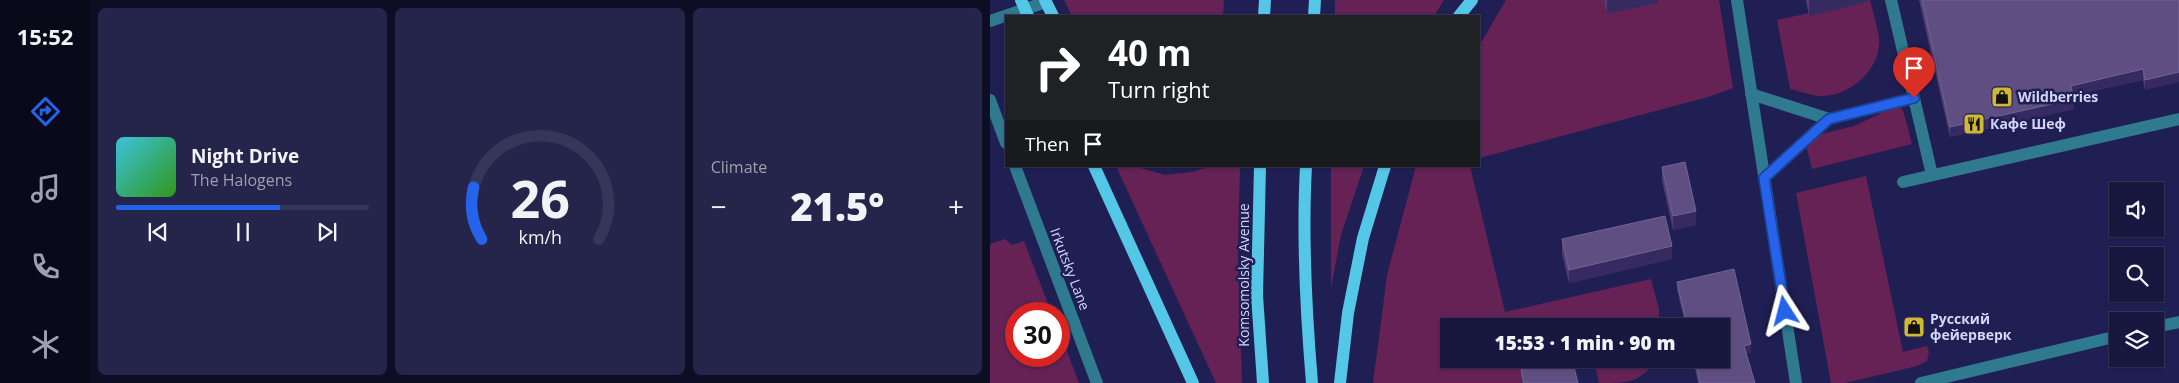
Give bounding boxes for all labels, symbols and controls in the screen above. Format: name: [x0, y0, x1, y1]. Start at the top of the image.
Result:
text: 15:52: [17, 21, 73, 51]
text: 40 m: [1108, 29, 1191, 76]
icon: right: [1025, 35, 1090, 100]
pin: [1893, 47, 1935, 98]
icon: arrive: [1900, 54, 1928, 82]
text: Turn right: [1108, 74, 1210, 104]
shop icon: Wildberries: [1990, 85, 2014, 109]
place label: Wildberries: [2018, 87, 2098, 106]
icon: directions: [28, 94, 63, 129]
restaurant icon: Кафе Шеф: [1962, 112, 1986, 136]
place label: Кафе Шеф: [1990, 114, 2066, 133]
icon: arrive: [1079, 130, 1107, 158]
text: Then: [1025, 131, 1069, 157]
text: Night Drive: [191, 143, 299, 169]
text: Climate: [711, 156, 767, 178]
text: 26: [510, 162, 570, 233]
text: The Halogens: [191, 169, 292, 191]
icon: music: [28, 171, 63, 206]
text: 21.5°: [790, 180, 884, 232]
map controls: [2109, 182, 2164, 367]
button: sound: [2109, 182, 2164, 237]
text: −: [711, 187, 727, 225]
text: +: [948, 187, 964, 225]
street label: Komsomolsky Avenue: [1234, 203, 1253, 347]
icon: previous: [144, 218, 172, 246]
icon: pause: [229, 218, 257, 246]
icon: next: [313, 218, 341, 246]
text: km/h: [518, 225, 562, 249]
street label: Irkutsky Lane: [1046, 225, 1095, 313]
button: search: [2109, 247, 2164, 302]
icon: phone: [28, 249, 63, 284]
position arrow: [1758, 284, 1810, 336]
speed limit sign: 30: [1005, 302, 1070, 367]
place label: Русский фейерверк: [1930, 309, 2012, 344]
button: layers: [2109, 312, 2164, 367]
shop icon: Русский фейерверк: [1902, 315, 1926, 339]
icon: climate: [28, 327, 63, 362]
text: 15:53 · 1 min · 90 m: [1495, 330, 1675, 356]

